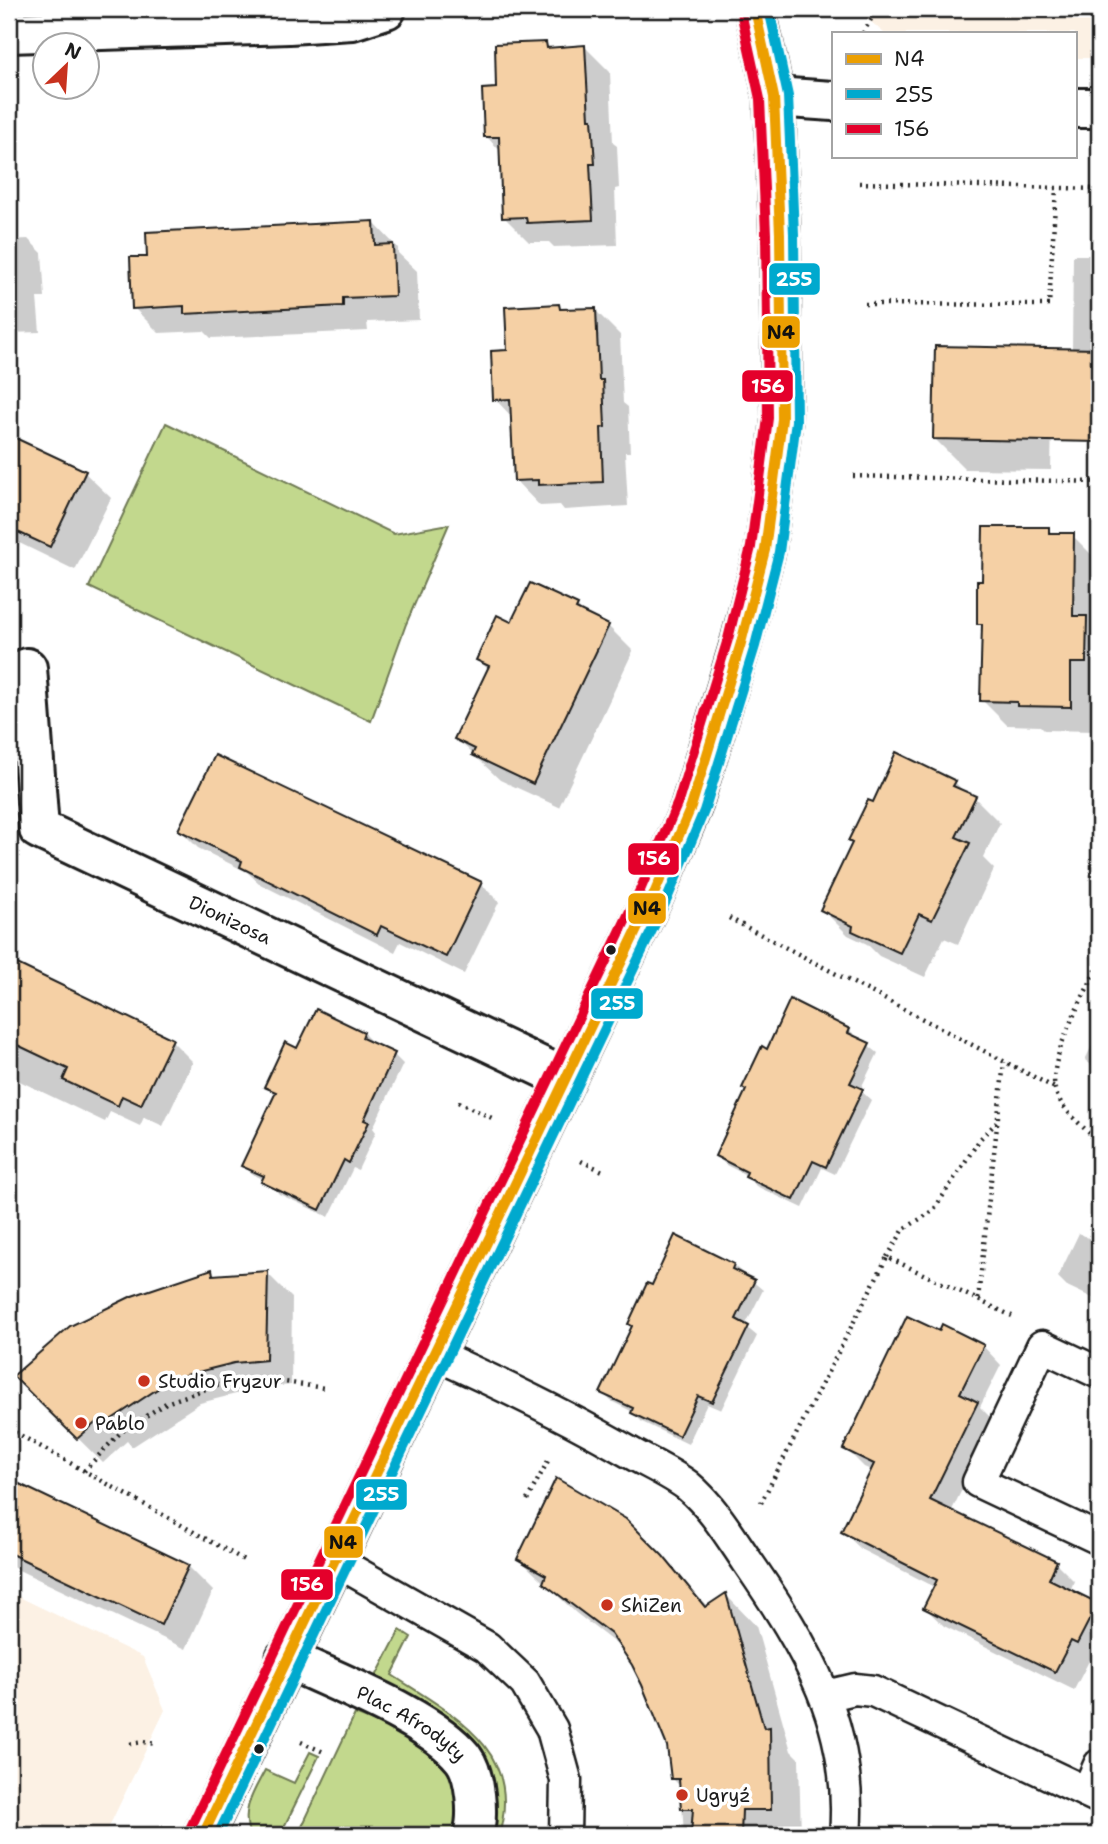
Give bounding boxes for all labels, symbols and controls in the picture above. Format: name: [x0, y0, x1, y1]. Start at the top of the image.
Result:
north arrow: [32, 32, 102, 102]
legend: [832, 32, 1076, 158]
text: N: [61, 37, 85, 66]
text: N4: [894, 45, 925, 73]
text: 255: [894, 81, 933, 109]
text: 156: [894, 115, 930, 143]
line badge: 255: [768, 262, 821, 296]
text: 255: [776, 267, 813, 292]
line badge: N4: [761, 315, 801, 349]
text: N4: [767, 320, 796, 345]
line badge: 156: [741, 369, 794, 403]
text: 156: [751, 374, 785, 399]
line badge: 156: [627, 842, 680, 876]
text: 156: [637, 846, 671, 871]
street label: Dionizosa: [185, 890, 276, 950]
line badge: N4: [627, 892, 667, 925]
text: N4: [633, 896, 662, 921]
unlabelled marker: [604, 943, 618, 957]
line badge: 255: [590, 987, 644, 1020]
text: 255: [599, 991, 636, 1016]
place label: Studio Fryzur: [158, 1369, 282, 1394]
marker: Studio Fryzur: [136, 1373, 152, 1389]
place label: Pablo: [95, 1411, 145, 1436]
marker: Pablo: [73, 1415, 89, 1431]
line badge: 255: [355, 1478, 408, 1511]
text: 255: [363, 1482, 400, 1507]
line badge: N4: [323, 1525, 364, 1559]
text: N4: [329, 1530, 358, 1555]
line badge: 156: [280, 1568, 334, 1601]
text: 156: [290, 1572, 324, 1597]
place label: ShiZen: [621, 1593, 682, 1618]
marker: ShiZen: [599, 1597, 615, 1613]
street label: Plac Afrodyty: [352, 1680, 472, 1767]
unlabelled marker: [252, 1742, 266, 1756]
place label: Ugryź: [696, 1783, 751, 1808]
marker: Ugryź: [674, 1787, 690, 1803]

